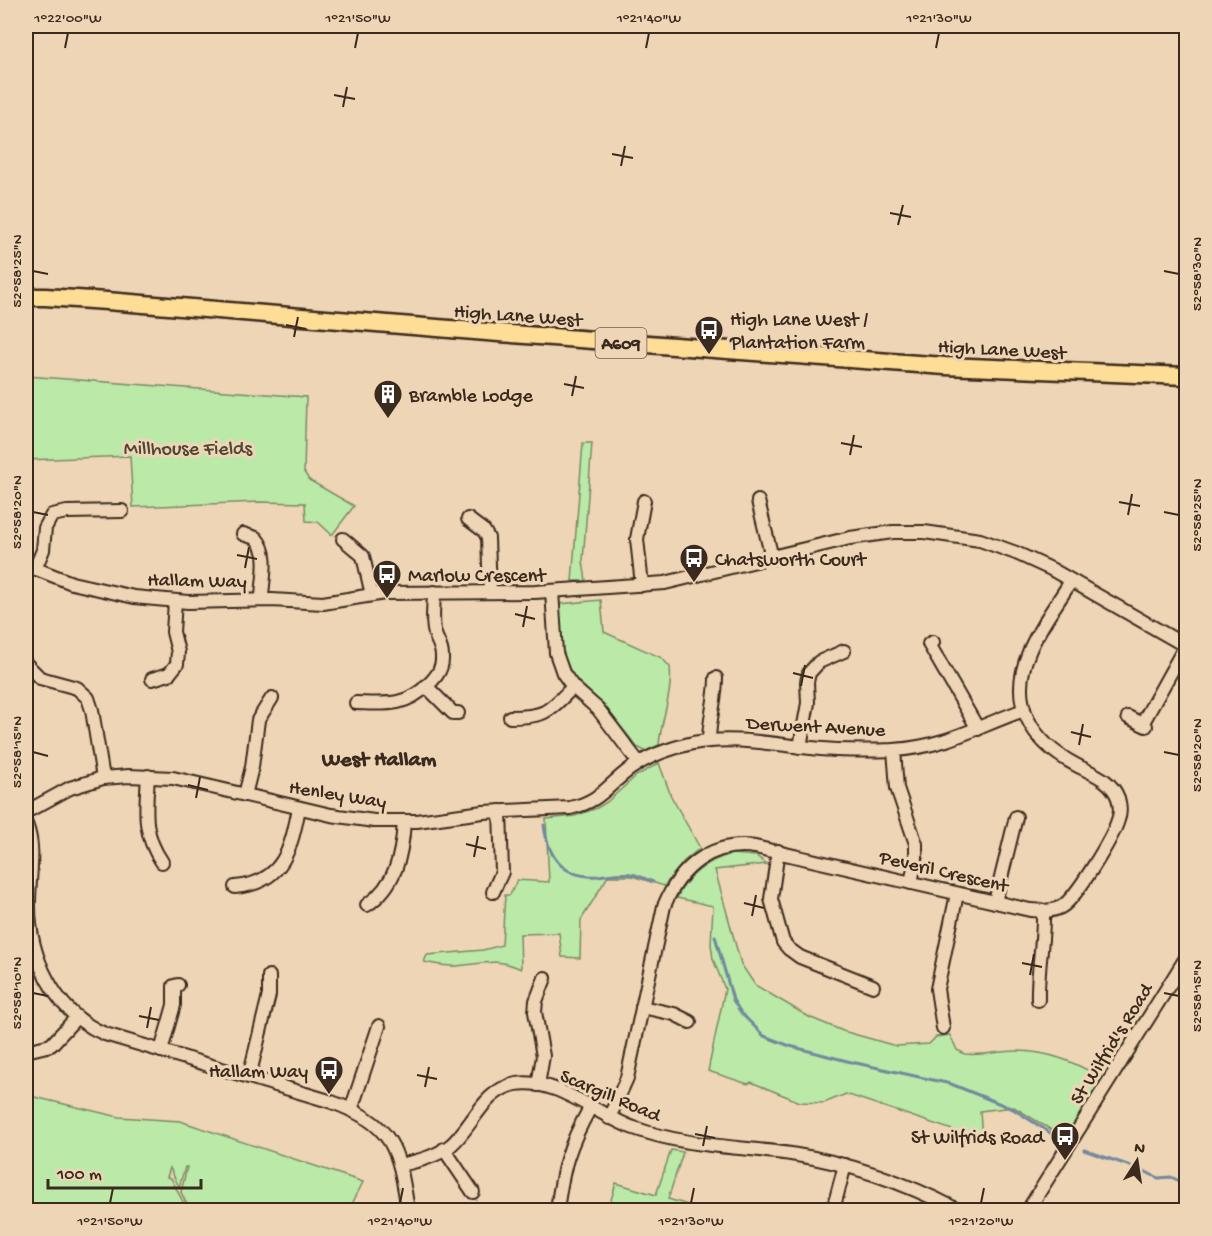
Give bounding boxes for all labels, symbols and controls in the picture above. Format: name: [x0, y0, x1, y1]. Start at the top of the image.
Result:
text: 1°22'00"W: [33, 10, 102, 28]
text: 1°21'50"W: [324, 10, 391, 28]
text: 1°21'40"W: [616, 10, 682, 28]
text: 1°21'30"W: [905, 10, 972, 28]
text: 52°58'25"N: [9, 234, 27, 308]
text: 52°58'30"N: [1189, 237, 1207, 311]
street label: High Lane West: [453, 302, 584, 334]
place label: High Lane West / Plantation Farm: [729, 310, 868, 356]
bus stop icon: High Lane West / Plantation Farm: [693, 314, 725, 356]
road number: A609: [596, 328, 646, 358]
street label: High Lane West: [937, 337, 1068, 366]
building icon: Bramble Lodge: [372, 378, 404, 420]
place label: Bramble Lodge: [408, 386, 533, 409]
park label: Millhouse Fields: [124, 439, 253, 462]
text: 52°58'20"N: [9, 475, 27, 549]
text: 52°58'25"N: [1189, 478, 1207, 552]
bus stop icon: Chatsworth Court: [678, 542, 710, 584]
place label: Chatsworth Court: [715, 550, 868, 573]
bus stop icon: Marlow Crescent: [371, 558, 403, 600]
place label: Marlow Crescent: [408, 566, 547, 589]
street label: Hallam Way: [147, 570, 247, 595]
street label: Derwent Avenue: [744, 713, 886, 744]
text: 52°58'15"N: [9, 716, 27, 788]
text: 52°58'20"N: [1189, 718, 1207, 792]
district label: West Hallam: [321, 748, 437, 774]
street label: Henley Way: [287, 777, 388, 816]
street label: Peveril Crescent: [876, 847, 1012, 900]
text: 52°58'10"N: [9, 957, 27, 1029]
text: 52°58'15"N: [1189, 960, 1207, 1032]
street label: St Wilfrid's Road: [1067, 978, 1161, 1109]
bus stop icon: Hallam Way: [313, 1054, 345, 1096]
place label: Hallam Way: [209, 1062, 308, 1085]
street label: Scargill Road: [556, 1066, 666, 1130]
bus stop icon: St Wilfrids Road: [1049, 1120, 1081, 1162]
place label: St Wilfrids Road: [911, 1128, 1046, 1151]
north arrow: [1107, 1131, 1167, 1191]
text: N: [1132, 1139, 1147, 1160]
scale bar: [48, 1152, 201, 1190]
text: 100 m: [56, 1165, 102, 1186]
text: 1°21'50"W: [76, 1213, 143, 1231]
text: 1°21'40"W: [367, 1213, 433, 1231]
text: 1°21'30"W: [657, 1213, 724, 1231]
text: 1°21'20"W: [948, 1213, 1014, 1231]

